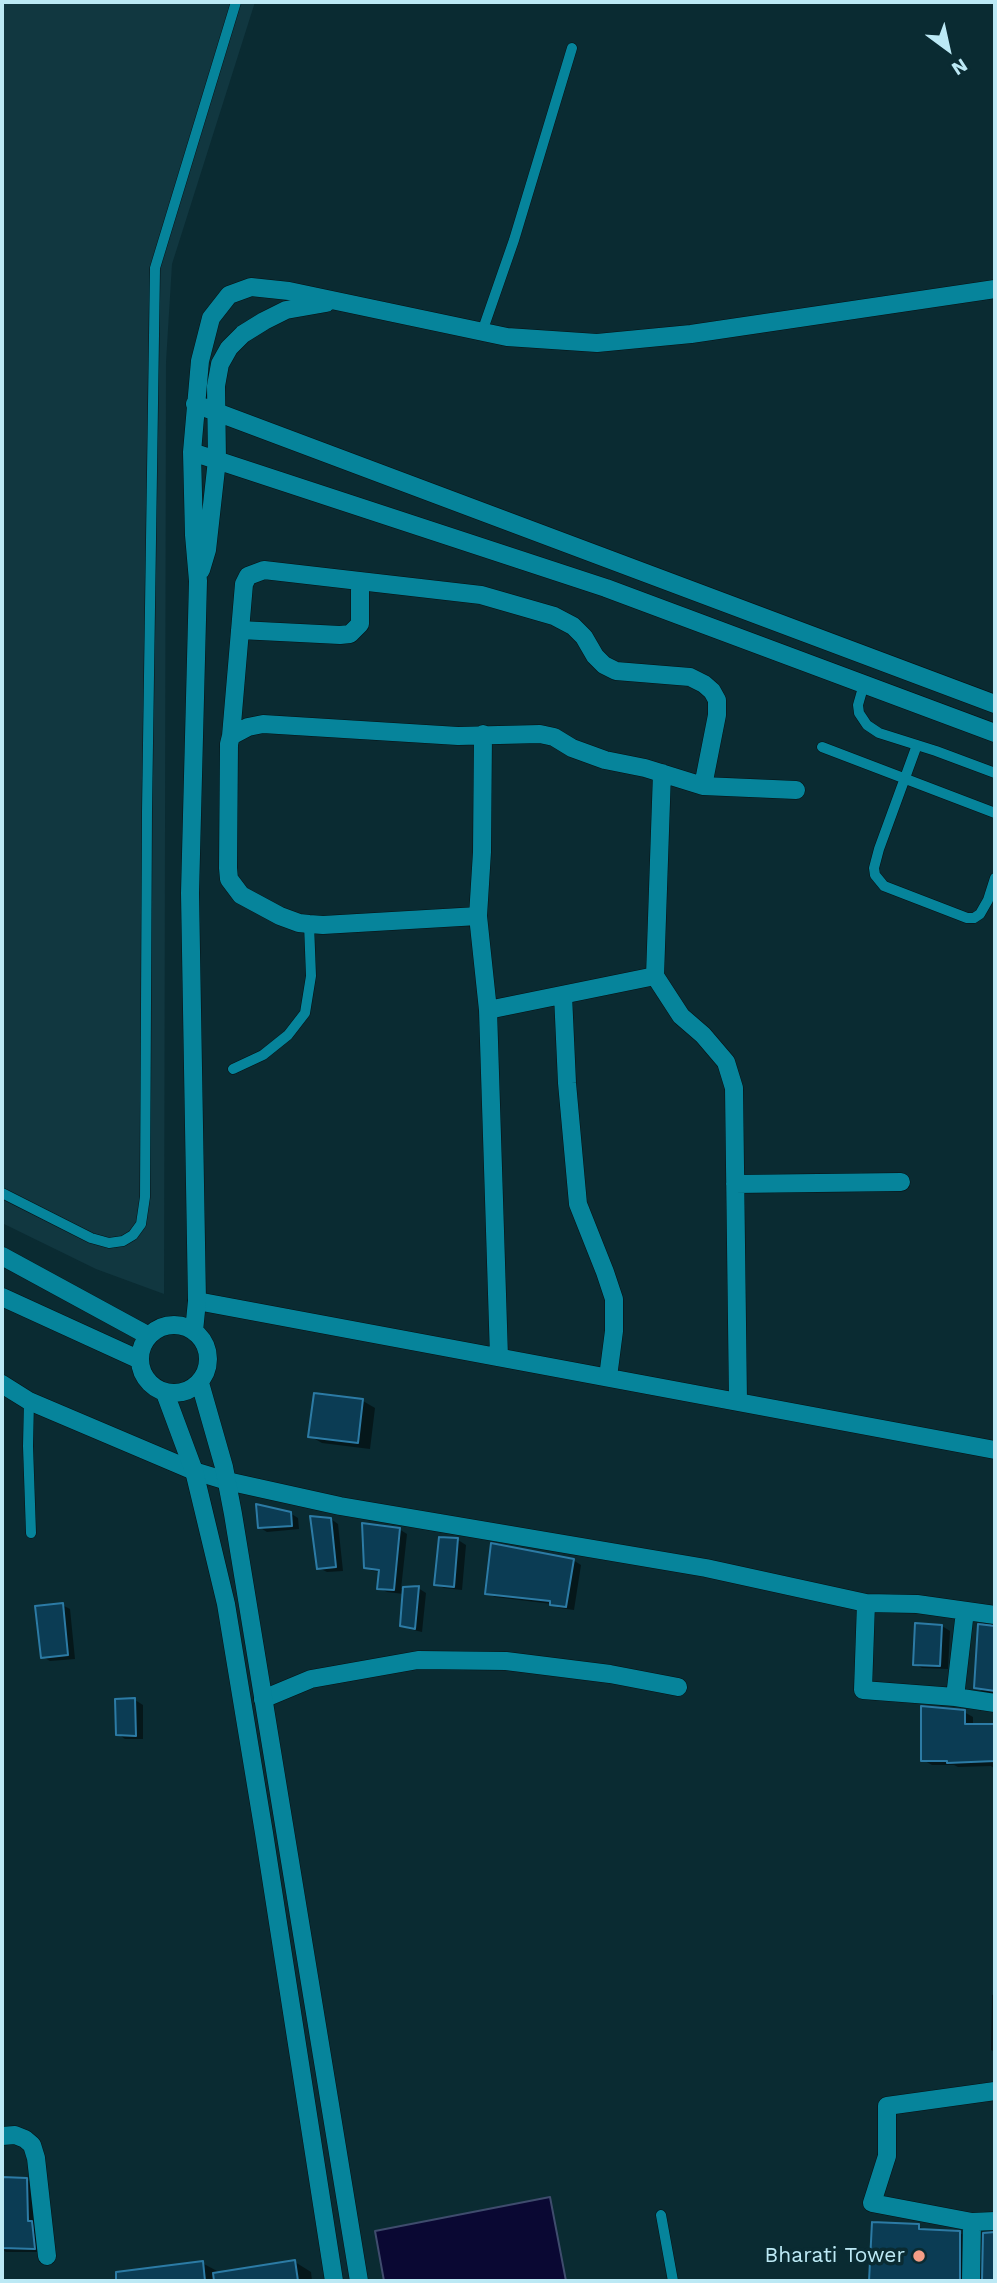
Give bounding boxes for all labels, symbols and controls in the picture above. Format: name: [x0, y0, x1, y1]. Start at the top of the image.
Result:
north arrow: [913, 14, 983, 84]
text: N: [948, 54, 972, 81]
place label: Bharati Tower: [765, 2243, 905, 2269]
marker: Bharati Tower: [911, 2248, 927, 2264]

